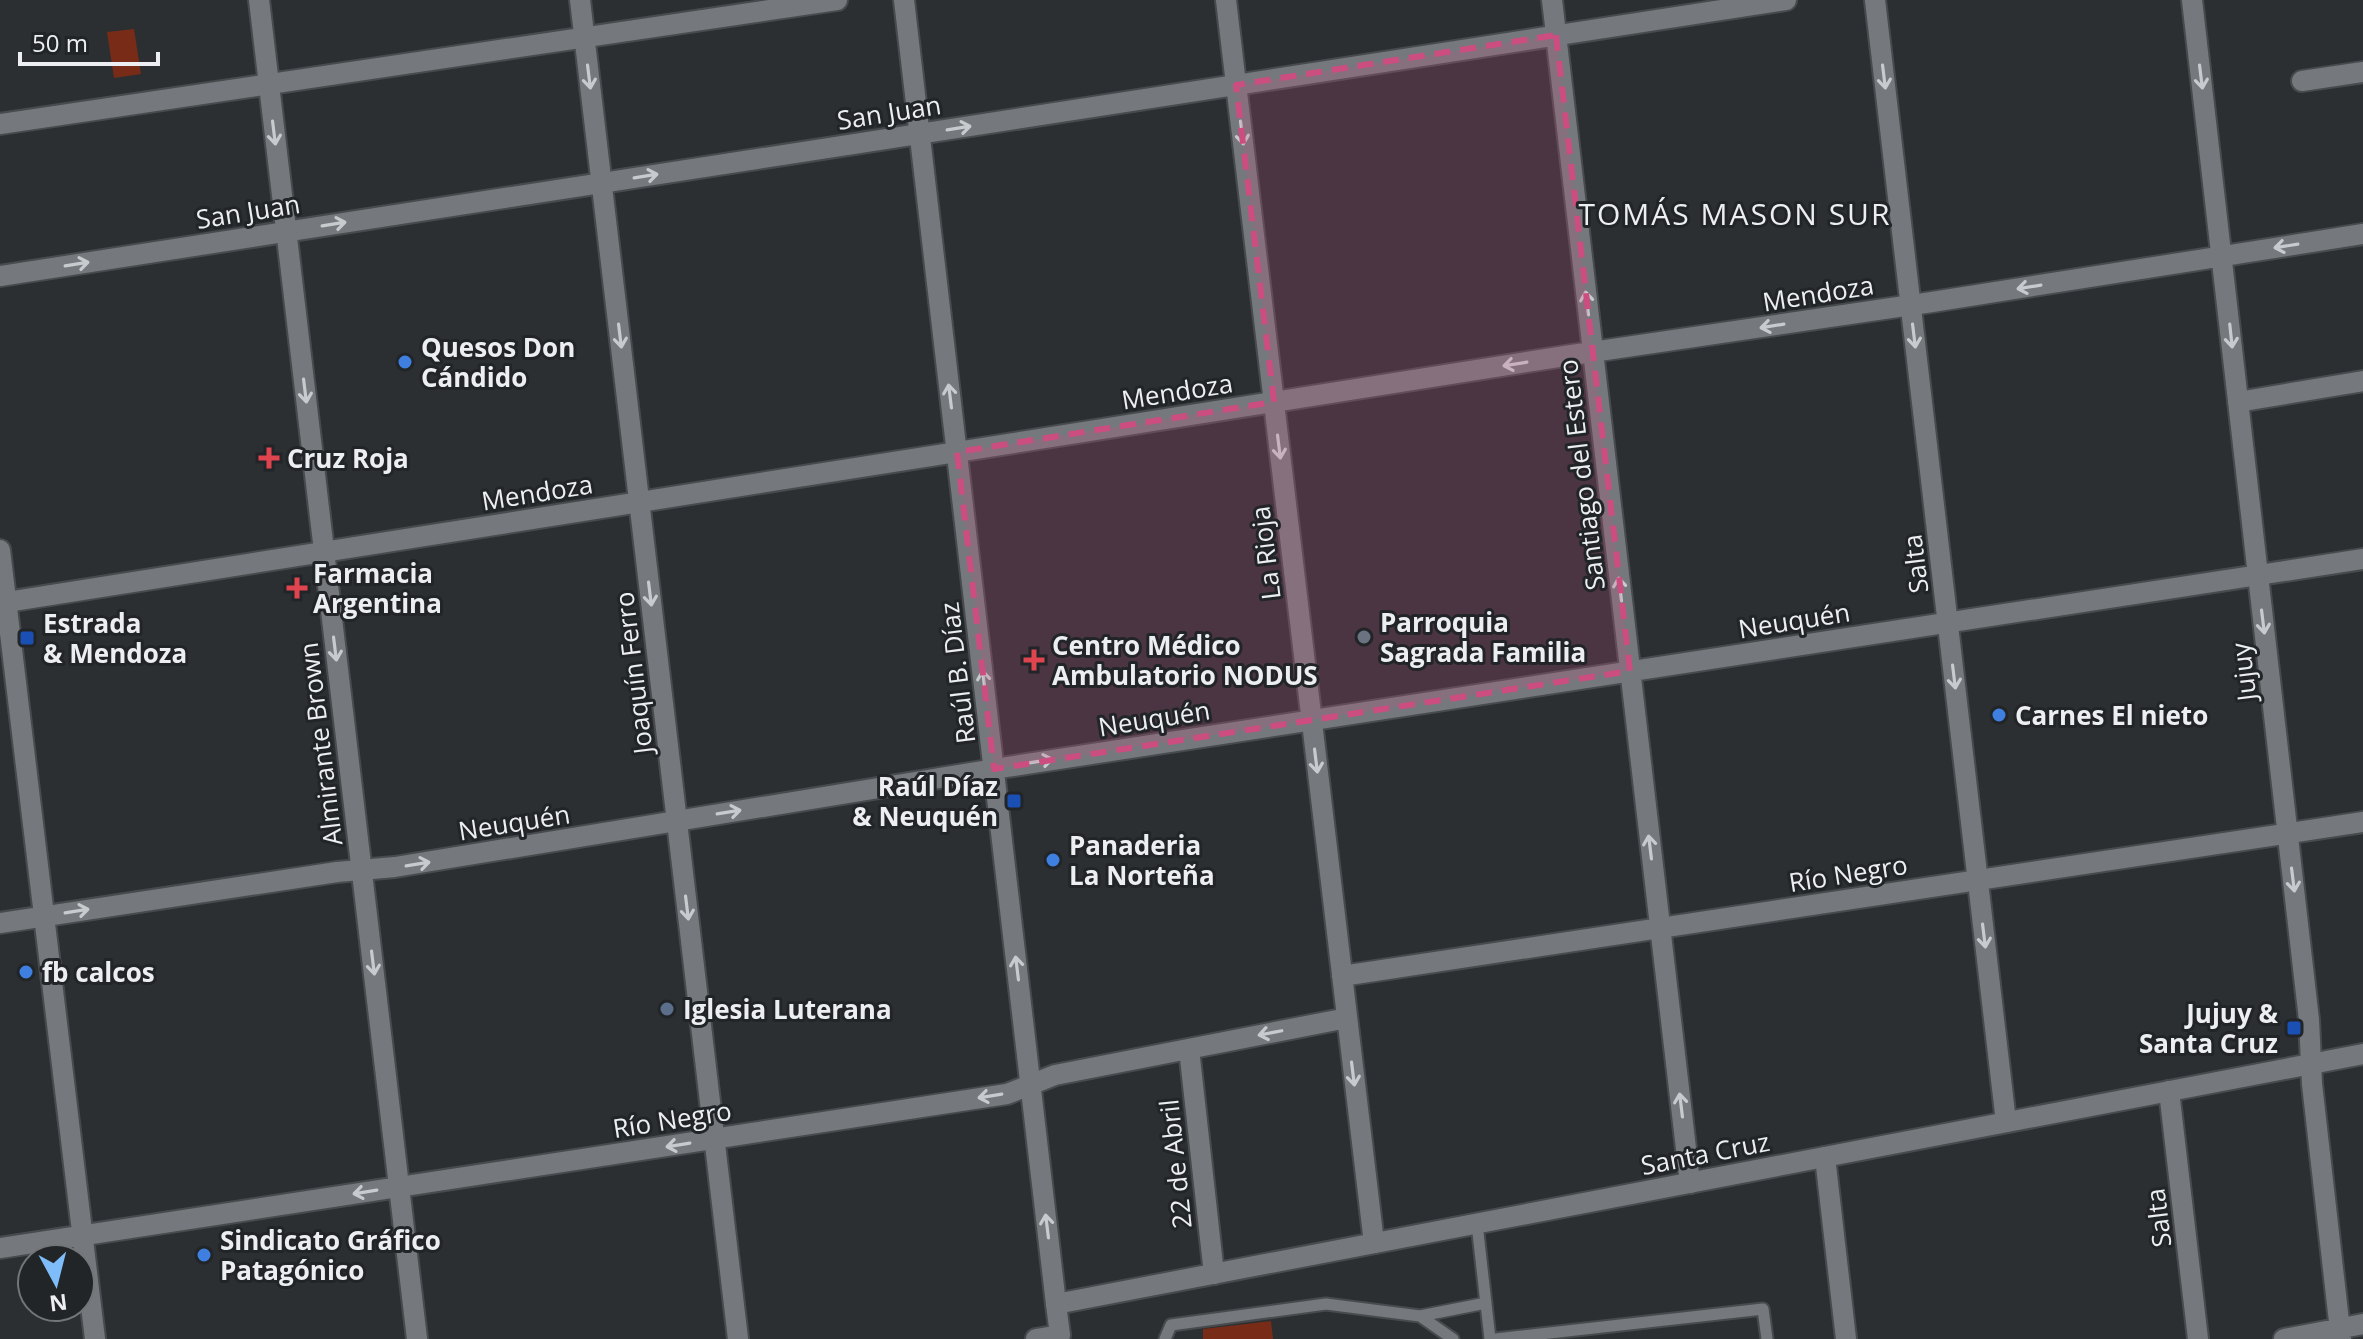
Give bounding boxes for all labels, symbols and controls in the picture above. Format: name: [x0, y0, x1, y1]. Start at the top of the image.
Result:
scale bar: [20, 16, 158, 66]
text: 50 m: [32, 26, 88, 59]
one-way arrow: [582, 64, 597, 90]
one-way arrow: [1876, 64, 1891, 90]
one-way arrow: [2194, 64, 2209, 90]
street label: San Juan: [834, 86, 944, 138]
one-way arrow: [267, 119, 282, 146]
one-way arrow: [1234, 119, 1249, 146]
one-way arrow: [945, 120, 971, 135]
one-way arrow: [633, 168, 659, 183]
street label: San Juan: [193, 185, 303, 237]
district label: TOMÁS MASON SUR: [1578, 193, 1892, 234]
one-way arrow: [321, 216, 346, 231]
one-way arrow: [2274, 239, 2299, 254]
one-way arrow: [64, 256, 89, 271]
street label: Mendoza: [1760, 266, 1876, 320]
one-way arrow: [2017, 280, 2042, 295]
one-way arrow: [1579, 290, 1594, 317]
one-way arrow: [1760, 319, 1785, 334]
one-way arrow: [612, 322, 627, 349]
one-way arrow: [2223, 322, 2238, 349]
one-way arrow: [1907, 323, 1922, 348]
place label: Quesos Don Cándido: [421, 329, 575, 395]
marker: Quesos Don Cándido: [396, 353, 414, 371]
one-way arrow: [1503, 357, 1528, 372]
street label: Santiago del Estero: [1549, 358, 1613, 592]
street label: Mendoza: [1119, 364, 1235, 418]
one-way arrow: [298, 378, 313, 403]
one-way arrow: [943, 383, 958, 410]
one-way arrow: [1271, 433, 1286, 460]
place label: Cruz Roja: [287, 440, 409, 476]
marker: Cruz Roja: [258, 447, 280, 469]
street label: Mendoza: [479, 465, 595, 519]
street label: La Rioja: [1241, 504, 1289, 602]
street label: Salta: [1894, 533, 1936, 595]
place label: Farmacia Argentina: [313, 555, 442, 621]
one-way arrow: [1613, 576, 1628, 603]
marker: Farmacia Argentina: [288, 579, 306, 597]
one-way arrow: [643, 581, 658, 606]
street label: Joaquín Ferro: [605, 590, 661, 759]
street label: Neuquén: [1736, 593, 1852, 647]
street label: Raúl B. Díaz: [930, 600, 984, 746]
place label: Parroquia Sagrada Familia: [1380, 604, 1586, 670]
place label: Estrada & Mendoza: [43, 605, 187, 671]
one-way arrow: [2256, 608, 2271, 635]
place label: Centro Médico Ambulatorio NODUS: [1052, 627, 1318, 693]
marker: Parroquia Sagrada Familia: [1355, 628, 1373, 646]
marker: Estrada & Mendoza: [18, 629, 36, 647]
one-way arrow: [328, 636, 343, 662]
street label: Almirante Brown: [290, 640, 350, 848]
street label: Jujuy: [2221, 640, 2265, 706]
marker: Centro Médico Ambulatorio NODUS: [1023, 649, 1045, 671]
one-way arrow: [1947, 664, 1962, 689]
one-way arrow: [976, 670, 991, 695]
street label: Neuquén: [1096, 691, 1212, 745]
place label: Carnes El nieto: [2015, 697, 2208, 733]
marker: Carnes El nieto: [1990, 706, 2008, 724]
one-way arrow: [1309, 748, 1324, 773]
one-way arrow: [1028, 753, 1053, 768]
place label: Raúl Díaz & Neuquén: [852, 768, 998, 834]
marker: Raúl Díaz & Neuquén: [1005, 792, 1023, 810]
street label: Neuquén: [456, 795, 572, 849]
one-way arrow: [716, 804, 742, 819]
place label: Panaderia La Norteña: [1069, 827, 1215, 893]
one-way arrow: [1643, 834, 1658, 861]
street label: Río Negro: [1786, 846, 1910, 900]
marker: Panaderia La Norteña: [1044, 851, 1062, 869]
one-way arrow: [404, 855, 430, 870]
one-way arrow: [2285, 866, 2300, 893]
one-way arrow: [680, 895, 695, 920]
one-way arrow: [64, 903, 89, 918]
one-way arrow: [1977, 922, 1992, 948]
one-way arrow: [365, 949, 380, 976]
place label: fb calcos: [42, 954, 155, 990]
one-way arrow: [1010, 955, 1025, 982]
marker: fb calcos: [17, 963, 35, 981]
place label: Iglesia Luterana: [683, 991, 892, 1027]
place label: Jujuy & Santa Cruz: [2139, 995, 2278, 1061]
marker: Iglesia Luterana: [658, 1000, 676, 1018]
marker: Jujuy & Santa Cruz: [2285, 1019, 2303, 1037]
one-way arrow: [1258, 1026, 1283, 1041]
one-way arrow: [1346, 1061, 1361, 1087]
one-way arrow: [978, 1089, 1003, 1104]
street label: Río Negro: [610, 1092, 734, 1146]
one-way arrow: [1673, 1092, 1688, 1119]
street label: 22 de Abril: [1150, 1098, 1200, 1230]
street label: Santa Cruz: [1638, 1123, 1772, 1183]
one-way arrow: [666, 1138, 691, 1153]
one-way arrow: [353, 1186, 379, 1201]
street label: Salta: [2137, 1187, 2179, 1249]
one-way arrow: [1040, 1214, 1055, 1240]
place label: Sindicato Gráfico Patagónico: [220, 1222, 441, 1288]
north arrow: [16, 1243, 96, 1323]
marker: Sindicato Gráfico Patagónico: [195, 1246, 213, 1264]
text: N: [48, 1288, 69, 1320]

